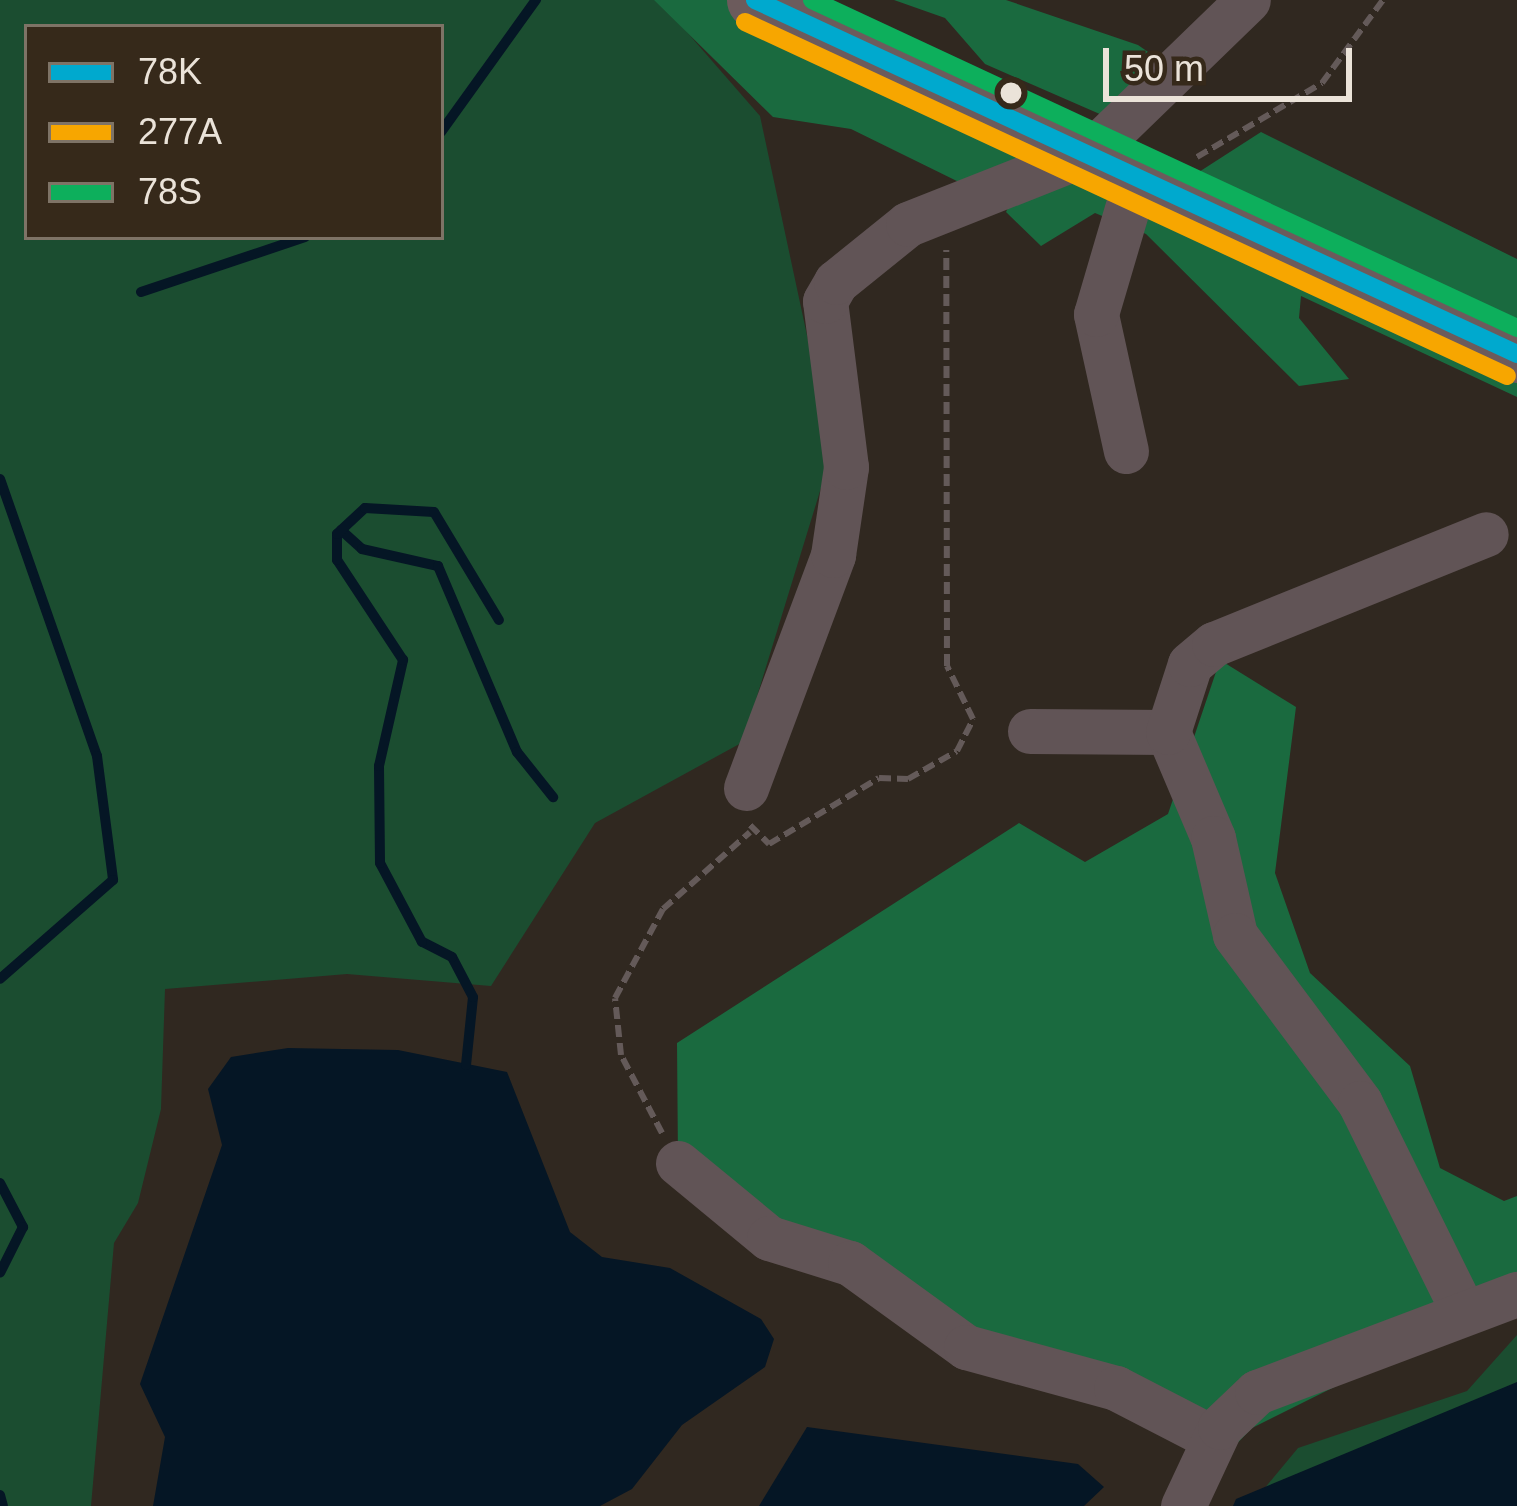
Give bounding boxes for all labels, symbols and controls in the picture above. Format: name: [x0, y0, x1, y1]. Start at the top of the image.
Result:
legend: [24, 24, 444, 240]
scale bar: [1109, 24, 1358, 98]
text: 50 m: [1124, 48, 1204, 89]
text: 78K: [138, 51, 202, 92]
unlabelled marker: [1000, 82, 1022, 104]
text: 277A: [138, 111, 222, 152]
text: 78S: [138, 171, 202, 212]

